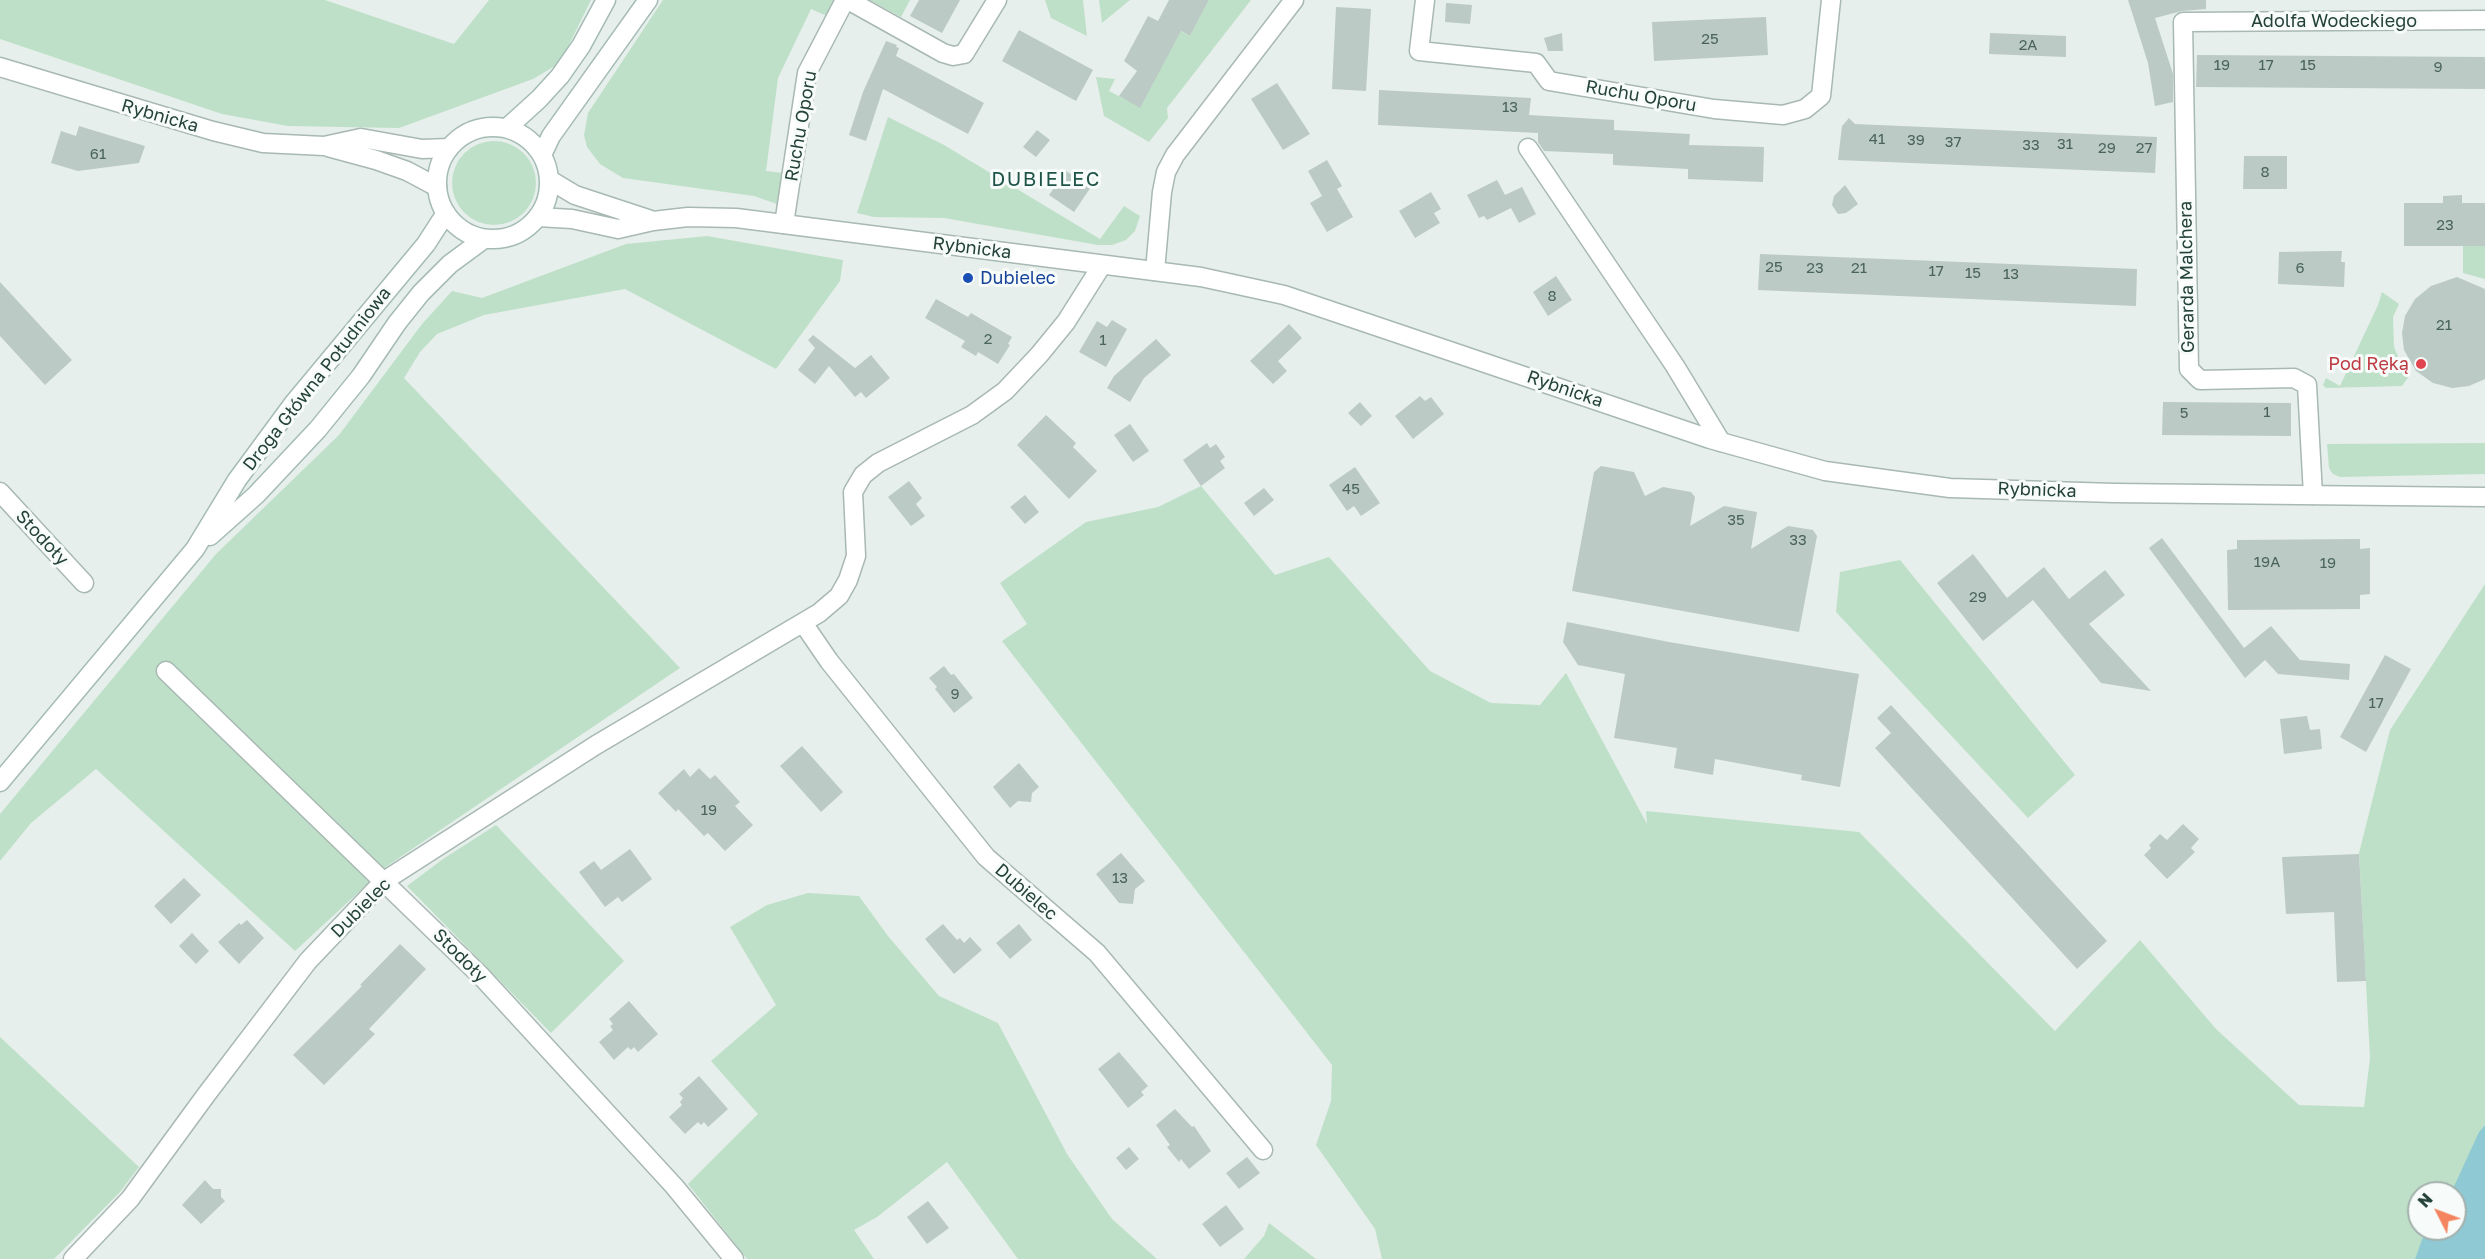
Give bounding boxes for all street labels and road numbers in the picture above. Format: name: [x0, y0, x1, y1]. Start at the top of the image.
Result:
street label: Adolfa Wodeckiego: [2251, 10, 2417, 32]
street label: Ruchu Oporu: [781, 69, 821, 183]
street label: Ruchu Oporu: [1584, 76, 1698, 116]
street label: Rybnicka: [119, 95, 201, 137]
street label: Gerarda Malchera: [2175, 201, 2199, 353]
street label: Rybnicka: [931, 232, 1013, 264]
street label: Droga Główna Południowa: [239, 283, 395, 475]
street label: Rybnicka: [1524, 366, 1606, 412]
street label: Rybnicka: [1997, 478, 2077, 502]
street label: Stodoły: [11, 506, 73, 570]
street label: Dubielec: [990, 859, 1062, 925]
street label: Dubielec: [327, 874, 395, 942]
street label: Stodoły: [428, 924, 492, 988]

